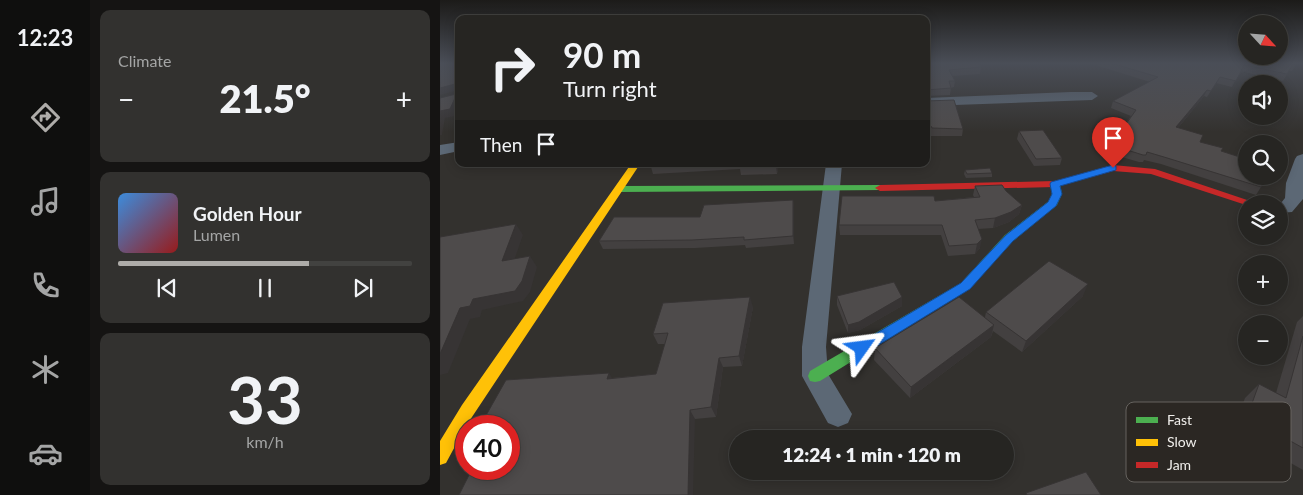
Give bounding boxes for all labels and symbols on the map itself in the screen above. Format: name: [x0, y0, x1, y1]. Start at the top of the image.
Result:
north arrow: [1238, 15, 1288, 65]
pin: [1092, 117, 1134, 168]
position arrow: [835, 321, 887, 373]
legend: [1126, 402, 1291, 482]
text: Fast: [1167, 411, 1192, 428]
speed limit sign: 40: [455, 415, 520, 480]
text: Slow: [1167, 433, 1197, 450]
text: Jam: [1167, 456, 1191, 473]

